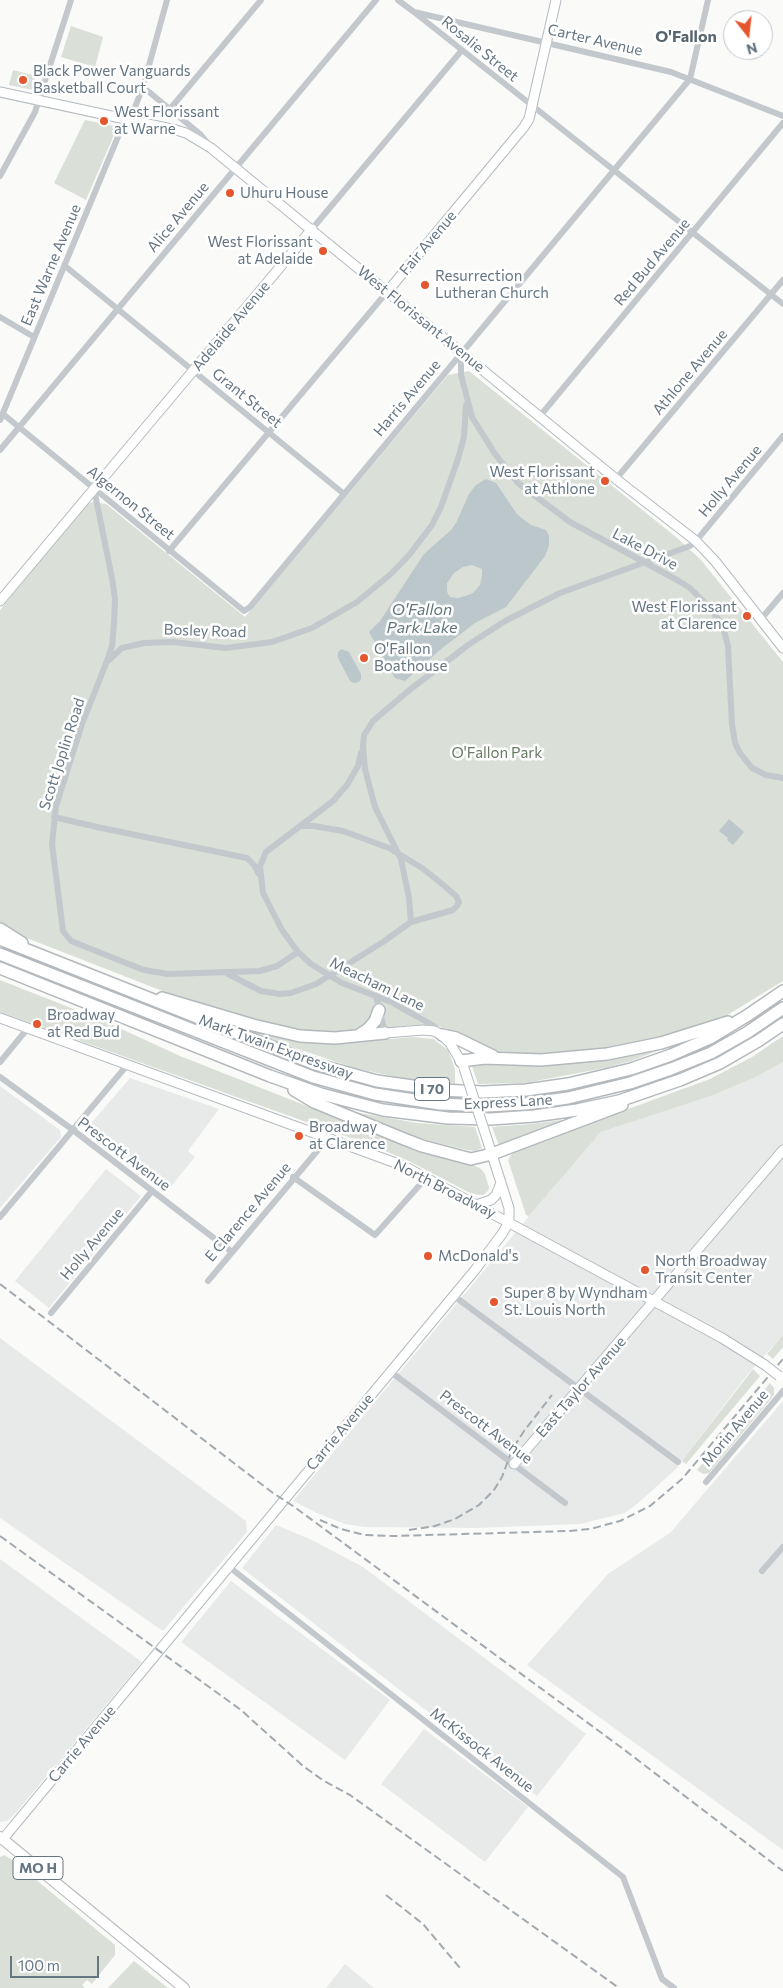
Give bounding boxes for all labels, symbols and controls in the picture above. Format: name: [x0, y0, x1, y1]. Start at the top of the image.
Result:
north arrow: [723, 10, 773, 60]
street label: Rosalie Street: [438, 12, 522, 86]
street label: Carter Avenue: [546, 20, 644, 60]
district label: O'Fallon: [655, 27, 717, 47]
text: N: [745, 39, 759, 59]
place label: Black Power Vanguards Basketball Court: [33, 62, 191, 97]
marker: Black Power Vanguards Basketball Court: [17, 74, 29, 86]
place label: West Florissant at Warne: [114, 103, 219, 138]
marker: West Florissant at Warne: [98, 115, 110, 127]
street label: Alice Avenue: [143, 178, 213, 256]
place label: Uhuru House: [240, 184, 328, 202]
marker: Uhuru House: [224, 187, 236, 199]
street label: East Warne Avenue: [17, 202, 85, 328]
street label: Fair Avenue: [396, 207, 460, 279]
street label: Red Bud Avenue: [610, 215, 694, 309]
place label: West Florissant at Adelaide: [208, 233, 313, 268]
marker: West Florissant at Adelaide: [317, 245, 329, 257]
street label: West Florissant Avenue: [354, 262, 488, 376]
place label: Resurrection Lutheran Church: [435, 267, 549, 302]
street label: Adelaide Avenue: [188, 277, 274, 375]
marker: Resurrection Lutheran Church: [419, 279, 431, 291]
street label: Athlone Avenue: [649, 325, 731, 419]
street label: Harris Avenue: [370, 356, 444, 440]
street label: Grant Street: [208, 364, 286, 432]
street label: Holly Avenue: [695, 441, 765, 521]
street label: Algernon Street: [84, 462, 178, 544]
place label: West Florissant at Athlone: [490, 463, 595, 498]
marker: West Florissant at Athlone: [599, 475, 611, 487]
street label: Lake Drive: [609, 524, 681, 574]
place label: West Florissant at Clarence: [632, 598, 737, 633]
water label: O'Fallon Park Lake: [387, 600, 457, 638]
marker: West Florissant at Clarence: [741, 610, 753, 622]
street label: Bosley Road: [163, 621, 247, 641]
place label: O'Fallon Boathouse: [374, 640, 447, 675]
marker: O'Fallon Boathouse: [358, 652, 370, 664]
street label: Scott Joplin Road: [35, 696, 89, 812]
park label: O'Fallon Park: [452, 744, 542, 762]
street label: Meacham Lane: [327, 953, 427, 1015]
place label: Broadway at Red Bud: [47, 1006, 120, 1041]
street label: Mark Twain Expressway: [196, 1011, 356, 1083]
marker: Broadway at Red Bud: [31, 1018, 43, 1030]
road number: I 70: [414, 1078, 450, 1100]
street label: Express Lane: [463, 1091, 553, 1113]
street label: Prescott Avenue: [74, 1113, 174, 1195]
place label: Broadway at Clarence: [309, 1118, 385, 1153]
marker: Broadway at Clarence: [293, 1130, 305, 1142]
street label: North Broadway: [391, 1156, 499, 1222]
street label: E Clarence Avenue: [201, 1159, 295, 1265]
street label: Holly Avenue: [57, 1204, 127, 1284]
place label: McDonald's: [438, 1247, 519, 1265]
marker: McDonald's: [422, 1250, 434, 1262]
place label: North Broadway Transit Center: [655, 1252, 767, 1287]
marker: North Broadway Transit Center: [639, 1264, 651, 1276]
place label: Super 8 by Wyndham St. Louis North: [504, 1284, 647, 1319]
marker: Super 8 by Wyndham St. Louis North: [488, 1296, 500, 1308]
street label: East Taylor Avenue: [532, 1333, 630, 1441]
street label: Prescott Avenue: [436, 1386, 536, 1468]
street label: Morin Avenue: [698, 1386, 772, 1470]
street label: Carrie Avenue: [303, 1390, 377, 1474]
street label: Carrie Avenue: [45, 1702, 119, 1786]
street label: McKissock Avenue: [427, 1704, 537, 1796]
road number: MO H: [13, 1856, 63, 1880]
scale bar: [12, 1946, 101, 1978]
text: 100 m: [18, 1956, 60, 1974]

